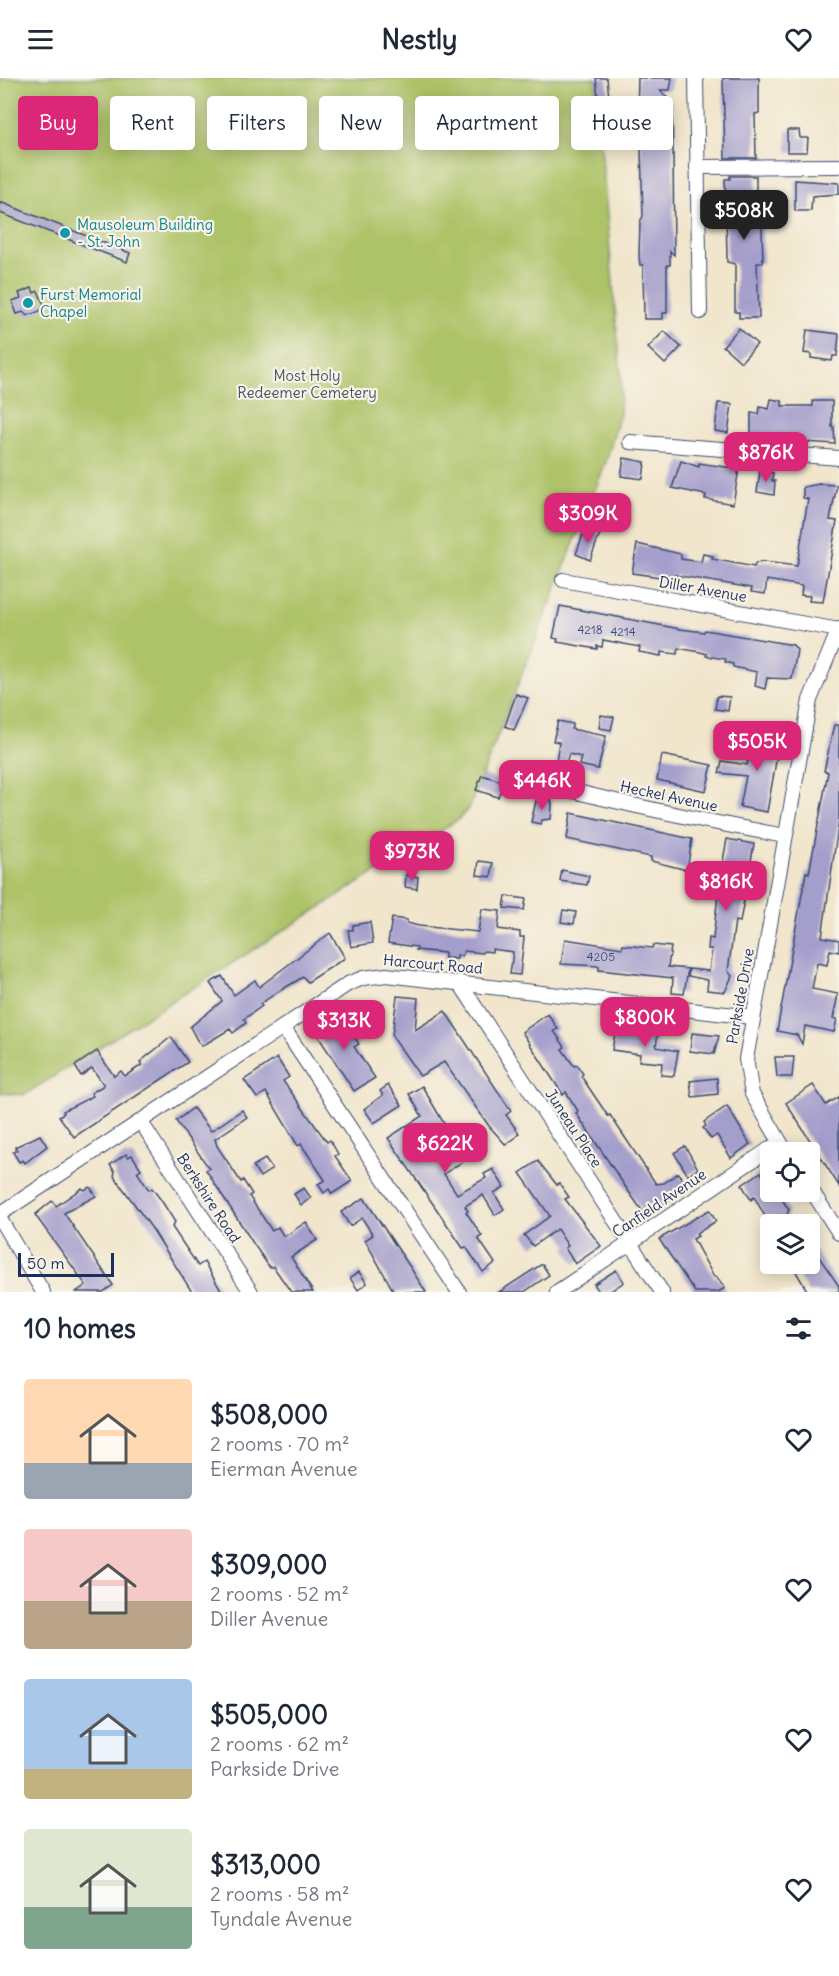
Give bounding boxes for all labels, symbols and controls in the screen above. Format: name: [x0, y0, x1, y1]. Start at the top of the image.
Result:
text: Nestly: [382, 22, 457, 56]
icon: menu: [24, 23, 57, 56]
icon: heart: [782, 23, 815, 56]
chip: Buy: [18, 96, 98, 150]
chip: Rent: [110, 96, 195, 150]
chip: Filters: [207, 96, 307, 150]
chip: New: [319, 96, 403, 150]
chip: Apartment: [415, 96, 559, 150]
chip: House: [571, 96, 673, 150]
pin: $508K: [702, 190, 786, 241]
text: $508K: [714, 197, 774, 222]
place label: Mausoleum Building - St. John: [77, 215, 213, 251]
marker: Mausoleum Building - St. John: [58, 226, 72, 240]
place label: Furst Memorial Chapel: [40, 285, 141, 321]
marker: Furst Memorial Chapel: [21, 296, 35, 310]
park label: Most Holy Redeemer Cemetery: [237, 366, 377, 402]
pin: $876K: [724, 432, 808, 483]
text: $876K: [738, 439, 794, 464]
pin: $309K: [546, 493, 630, 544]
text: $309K: [558, 500, 618, 525]
street label: Diller Avenue: [658, 572, 748, 606]
house number: 4218: [577, 622, 603, 637]
house number: 4214: [610, 624, 636, 639]
pin: $505K: [715, 721, 799, 772]
text: $505K: [727, 728, 787, 753]
pin: $446K: [500, 760, 584, 811]
text: $446K: [513, 767, 571, 792]
street label: Heckel Avenue: [618, 776, 720, 816]
pin: $973K: [370, 831, 454, 882]
text: $973K: [384, 838, 440, 863]
pin: $816K: [684, 861, 768, 912]
text: $816K: [699, 868, 753, 893]
street label: Parkside Drive: [722, 947, 758, 1045]
house number: 4205: [587, 949, 615, 964]
street label: Harcourt Road: [382, 950, 484, 978]
pin: $800K: [603, 997, 687, 1048]
pin: $313K: [302, 1000, 386, 1051]
text: $800K: [614, 1004, 676, 1029]
text: $313K: [317, 1007, 371, 1032]
street label: Juneau Place: [541, 1085, 607, 1171]
pin: $622K: [403, 1123, 487, 1174]
text: $622K: [417, 1130, 473, 1155]
map controls: [760, 1142, 820, 1274]
button: locate: [760, 1142, 820, 1202]
street label: Berkshire Road: [173, 1150, 245, 1247]
street label: Canfield Avenue: [608, 1165, 710, 1241]
button: layers: [760, 1214, 820, 1274]
scale bar: [18, 1250, 114, 1278]
text: 50 m: [27, 1253, 65, 1273]
text: 10 homes: [24, 1312, 136, 1345]
icon: filters: [782, 1312, 815, 1345]
text: $508,000: [210, 1398, 328, 1431]
icon: home: [72, 1403, 144, 1475]
icon: heart: [782, 1423, 815, 1456]
text: 2 rooms · 70 m²: [210, 1431, 350, 1456]
text: Eierman Avenue: [210, 1456, 358, 1481]
text: $309,000: [210, 1548, 327, 1581]
icon: home: [72, 1553, 144, 1625]
icon: heart: [782, 1573, 815, 1606]
text: 2 rooms · 52 m²: [210, 1581, 349, 1606]
text: Diller Avenue: [210, 1606, 328, 1631]
text: $505,000: [210, 1698, 328, 1731]
icon: home: [72, 1703, 144, 1775]
icon: heart: [782, 1723, 815, 1756]
text: 2 rooms · 62 m²: [210, 1731, 349, 1756]
text: Parkside Drive: [210, 1756, 339, 1781]
text: $313,000: [210, 1848, 321, 1881]
icon: home: [72, 1853, 144, 1925]
icon: heart: [782, 1873, 815, 1906]
text: 2 rooms · 58 m²: [210, 1881, 350, 1906]
text: Tyndale Avenue: [210, 1906, 352, 1931]

